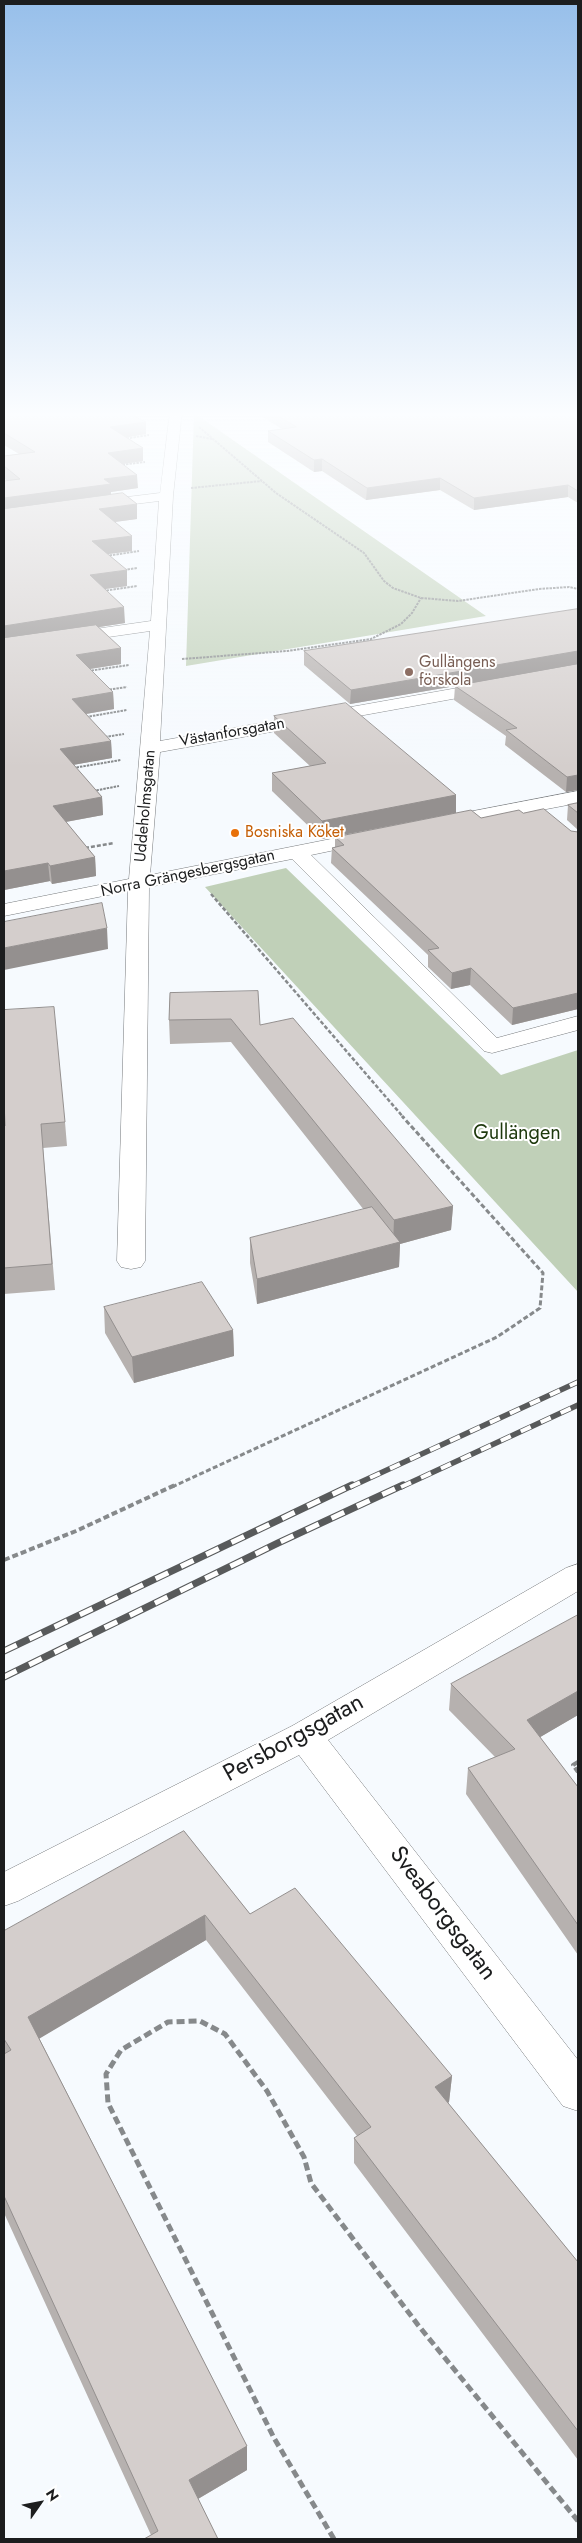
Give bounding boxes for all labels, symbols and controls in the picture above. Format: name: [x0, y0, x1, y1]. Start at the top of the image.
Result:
place label: Gullängens förskola: [419, 653, 496, 691]
marker: Gullängens förskola: [403, 666, 415, 678]
street label: Västanforsgatan: [178, 714, 286, 752]
street label: Uddeholmsgatan: [132, 749, 160, 863]
place label: Bosniska Köket: [245, 823, 344, 843]
marker: Bosniska Köket: [229, 827, 241, 839]
street label: Norra Grängesbergsgatan: [99, 846, 277, 902]
park label: Gullängen: [473, 1122, 561, 1146]
street label: Persborgsgatan: [219, 1689, 369, 1789]
street label: Sveaborgsgatan: [382, 1841, 502, 1987]
north arrow: [15, 2478, 65, 2528]
text: N: [41, 2485, 64, 2505]

